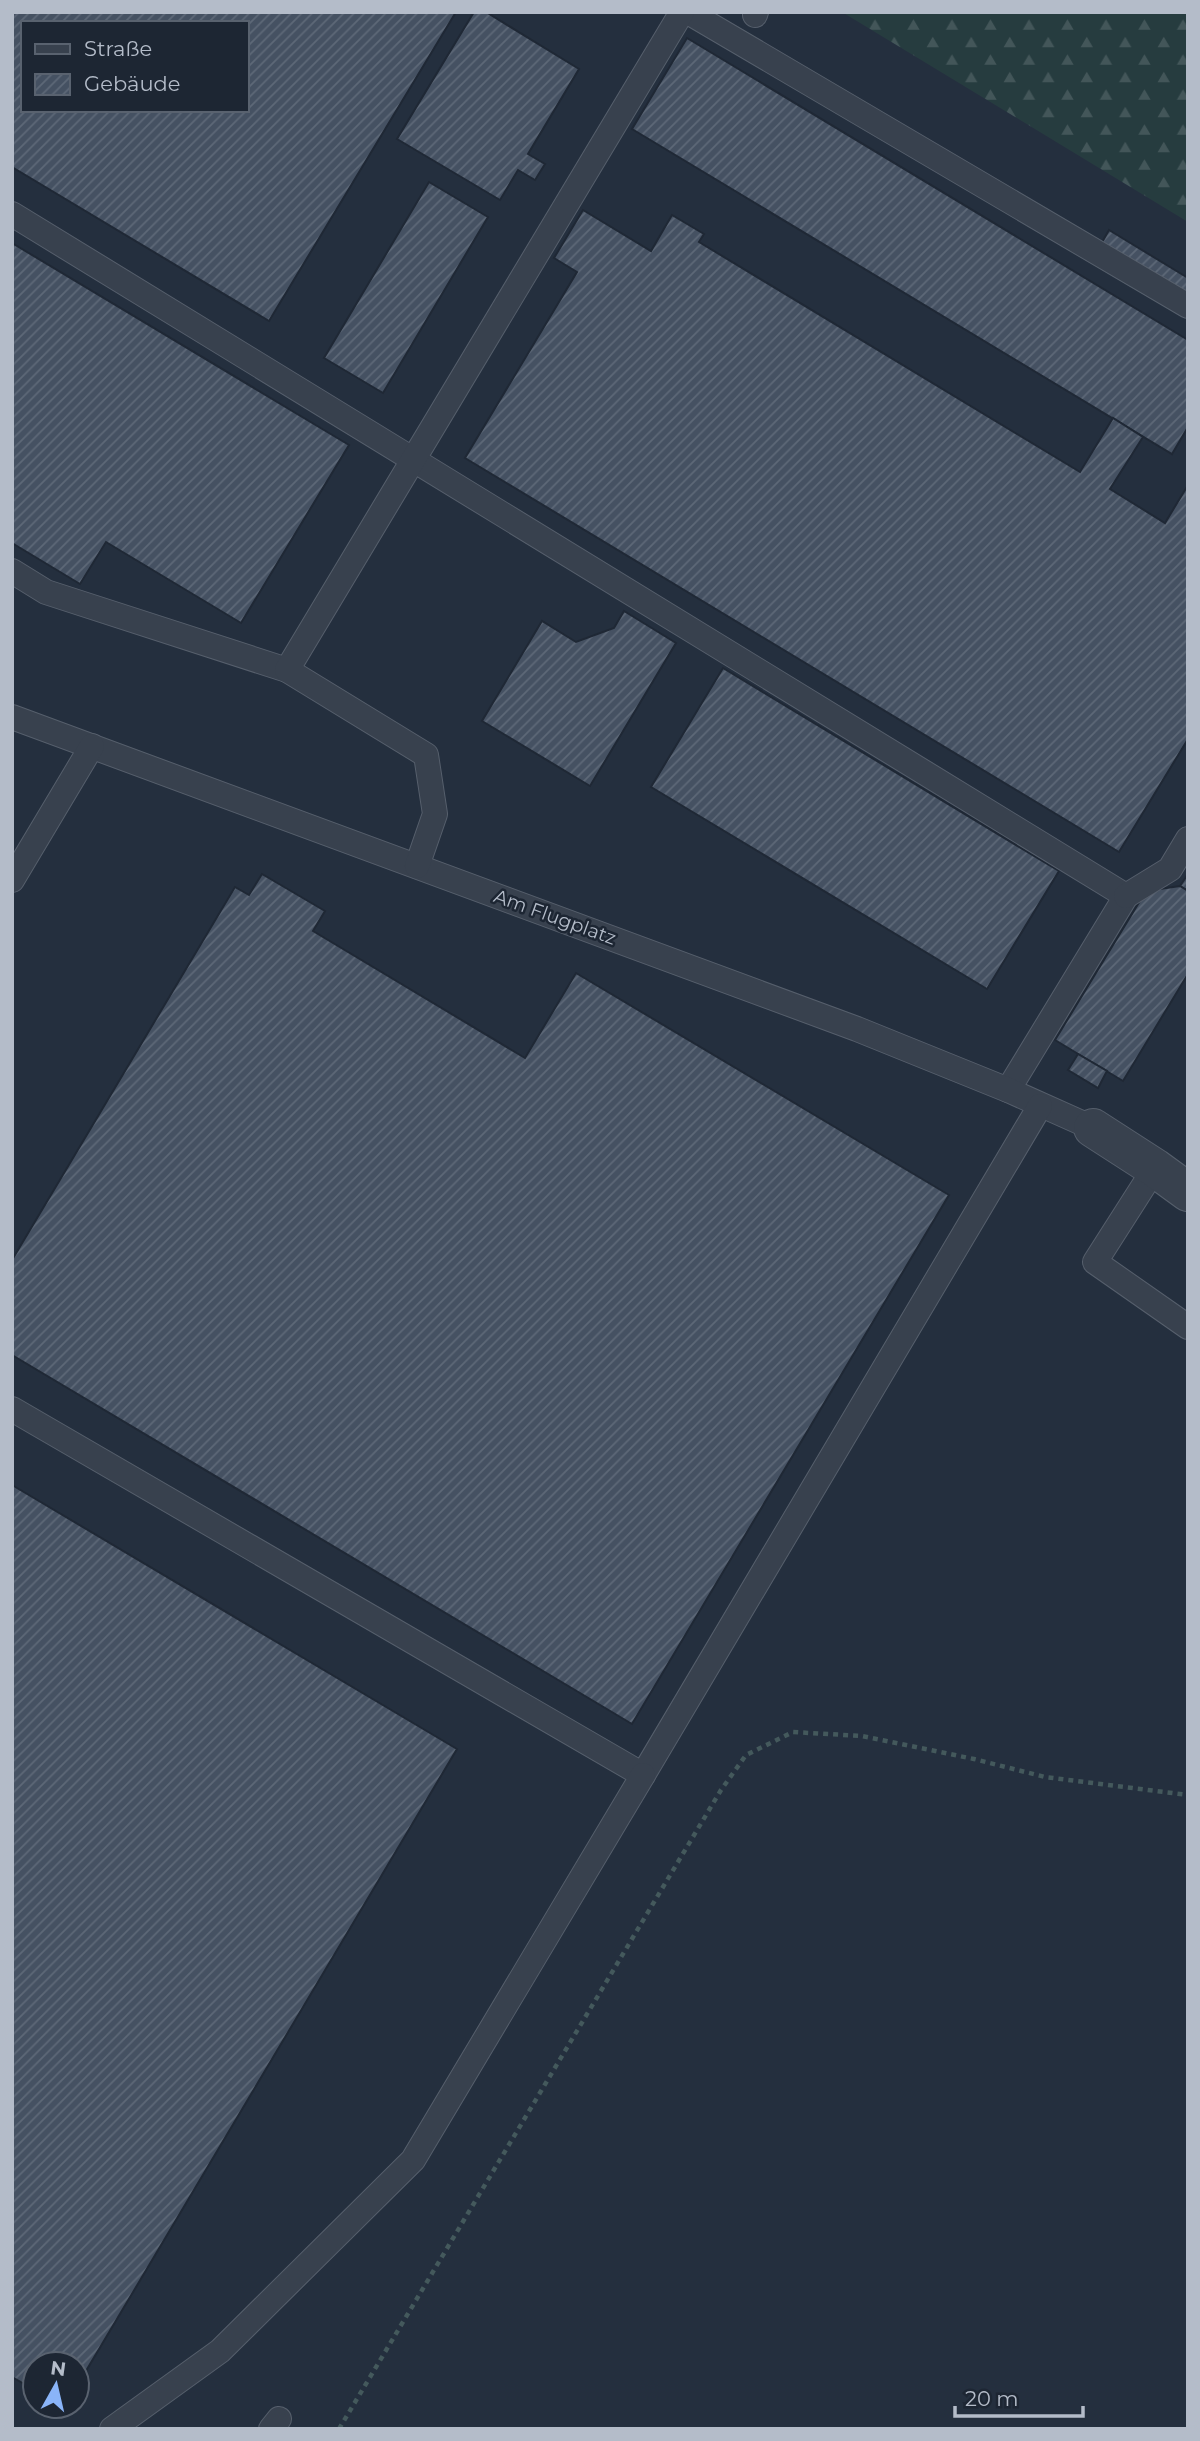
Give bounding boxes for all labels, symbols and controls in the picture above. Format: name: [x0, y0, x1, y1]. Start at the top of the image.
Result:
legend: [21, 21, 248, 112]
text: Straße: [84, 36, 152, 61]
text: Gebäude: [84, 71, 181, 96]
street label: Am Flugplatz: [491, 884, 619, 950]
north arrow: [21, 2350, 91, 2420]
text: N: [49, 2356, 68, 2381]
scale bar: [955, 2374, 1083, 2418]
text: 20 m: [965, 2386, 1019, 2411]

